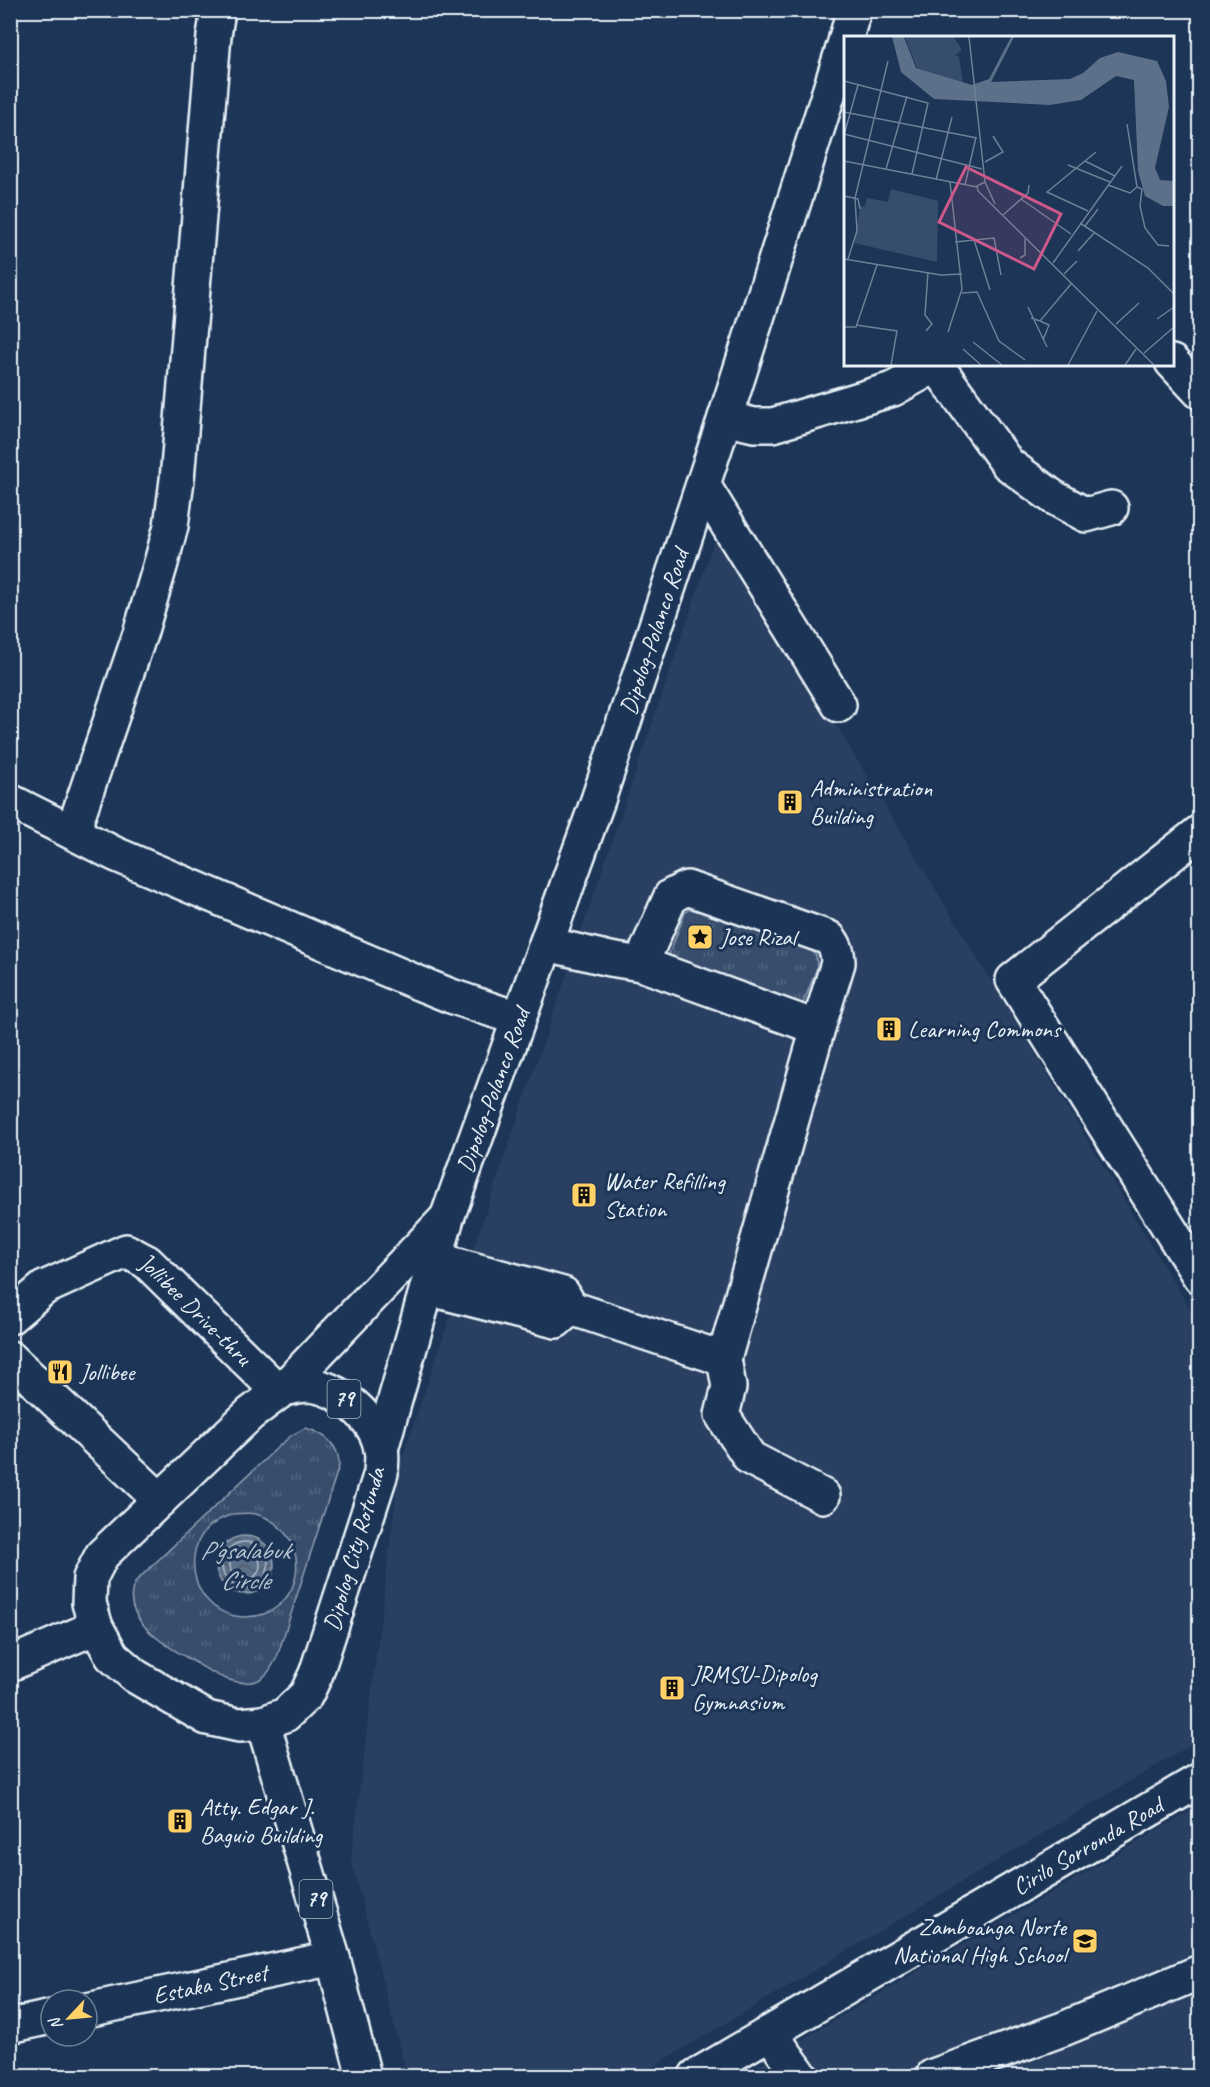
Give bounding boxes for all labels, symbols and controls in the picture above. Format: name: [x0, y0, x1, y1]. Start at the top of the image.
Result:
inset map: [844, 36, 1174, 366]
street label: Dipolog-Polanco Road: [613, 542, 696, 718]
place label: Administration Building: [810, 773, 933, 831]
building icon: Administration Building: [775, 787, 805, 817]
place icon: Jose Rizal: [685, 922, 715, 952]
place label: Jose Rizal: [719, 922, 800, 952]
street label: Dipolog-Polanco Road: [450, 1001, 538, 1176]
building icon: Learning Commons: [874, 1014, 904, 1044]
place label: Learning Commons: [908, 1014, 1062, 1044]
place label: Water Refilling Station: [604, 1166, 726, 1224]
building icon: Water Refilling Station: [569, 1180, 599, 1210]
street label: Jollibee Drive-thru: [134, 1245, 260, 1373]
restaurant icon: Jollibee: [45, 1357, 75, 1387]
place label: Jollibee: [79, 1357, 136, 1387]
road number: 79: [328, 1380, 360, 1418]
street label: Dipolog City Rotunda: [316, 1462, 392, 1634]
water label: P'gsalabuk Circle: [200, 1534, 294, 1597]
place label: JRMSU-Dipolog Gymnasium: [691, 1659, 818, 1717]
building icon: JRMSU-Dipolog Gymnasium: [657, 1673, 687, 1703]
street label: Cirilo Sorronda Road: [1007, 1789, 1171, 1902]
place label: Atty. Edgar J. Baguio Building: [200, 1792, 324, 1850]
building icon: Atty. Edgar J. Baguio Building: [165, 1806, 195, 1836]
road number: 79: [300, 1880, 332, 1918]
place label: Zamboanga Norte National High School: [893, 1912, 1070, 1970]
school or university icon: Zamboanga Norte National High School: [1070, 1926, 1100, 1956]
street label: Estaka Street: [150, 1957, 273, 2011]
north arrow: [39, 1988, 99, 2048]
text: N: [44, 2013, 68, 2033]

